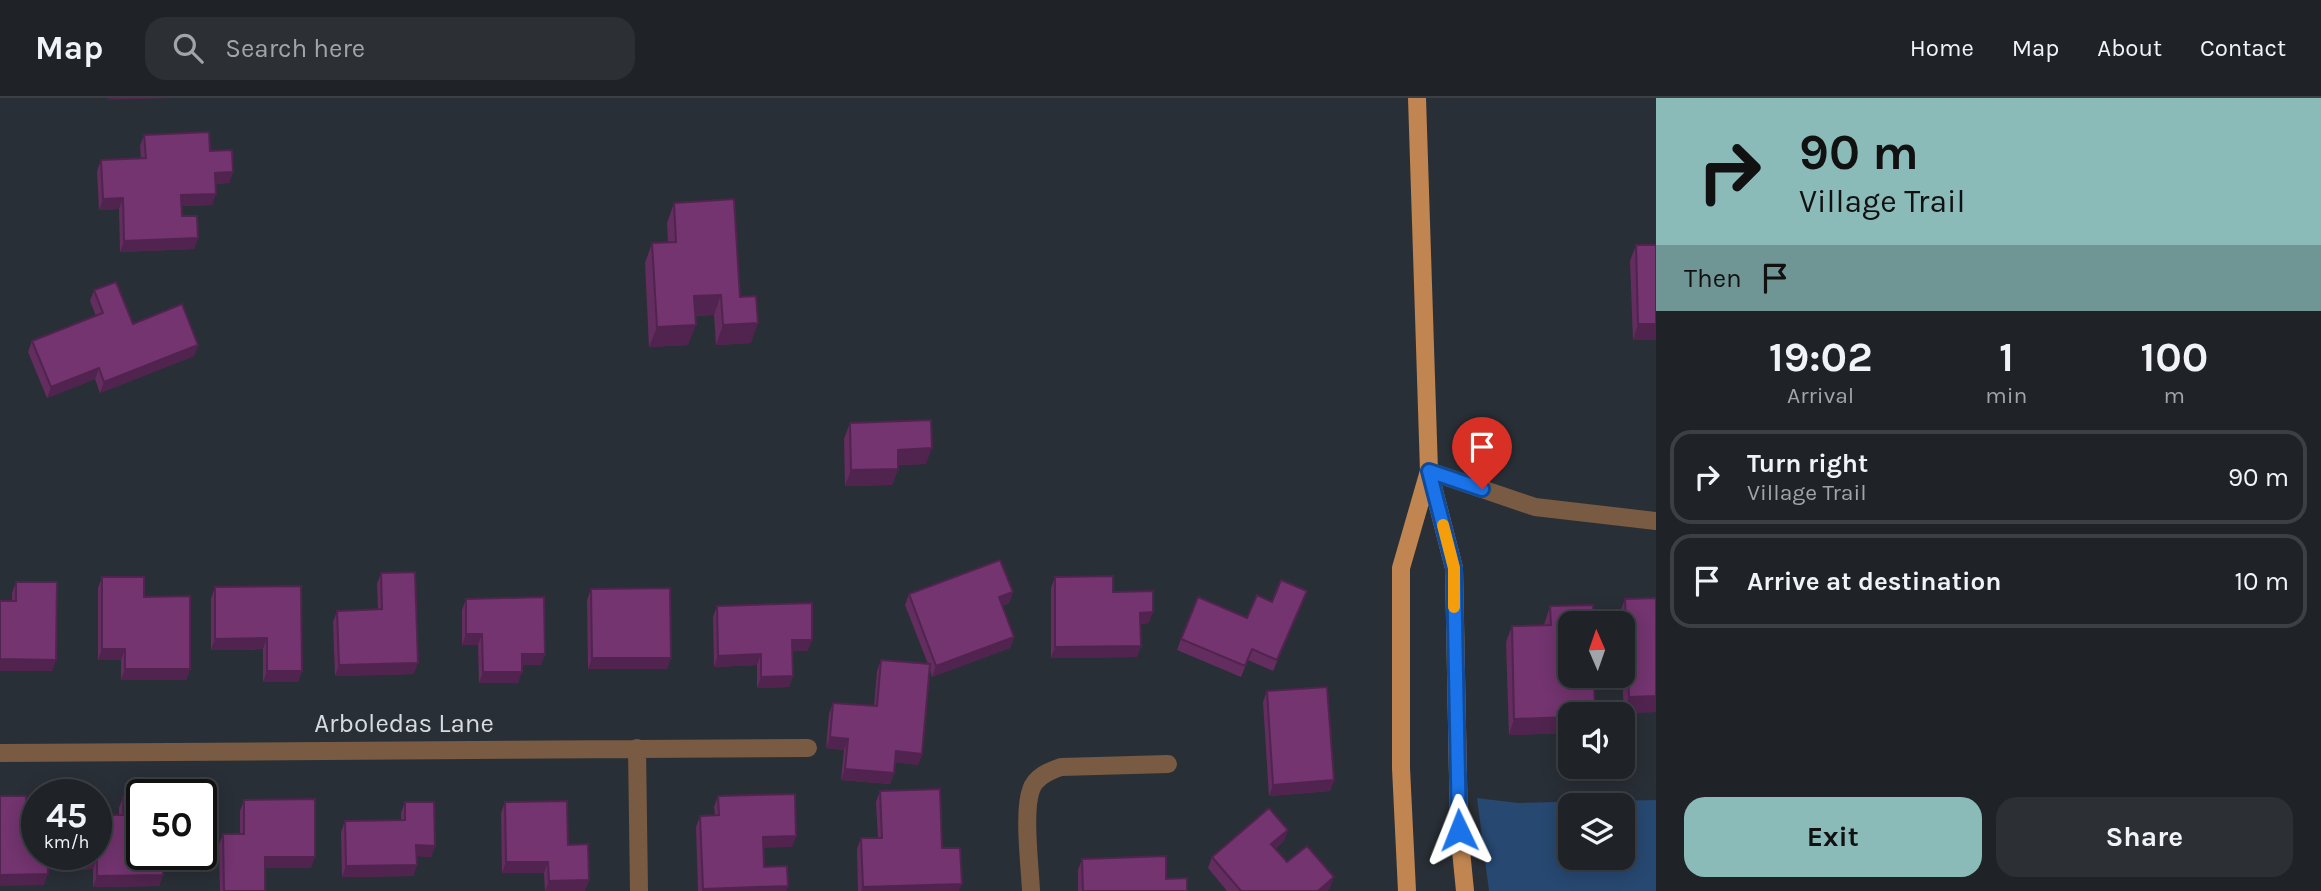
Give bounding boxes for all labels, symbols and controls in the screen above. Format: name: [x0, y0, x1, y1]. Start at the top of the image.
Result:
search box: [145, 17, 635, 80]
text: Map: [35, 29, 103, 67]
icon: search: [169, 29, 207, 67]
text: Search here: [225, 33, 365, 64]
text: Home: [1910, 34, 1974, 62]
text: Map: [2012, 34, 2059, 62]
text: About: [2097, 34, 2162, 62]
text: Contact: [2200, 34, 2286, 62]
text: 90 m: [1799, 124, 1919, 181]
icon: right: [1684, 126, 1775, 217]
text: Village Trail: [1799, 183, 1966, 220]
icon: arrive: [1756, 259, 1794, 297]
text: Then: [1684, 263, 1742, 294]
text: 19:02: [1769, 332, 1873, 382]
text: 1: [1999, 332, 2014, 382]
text: 100: [2140, 332, 2208, 382]
text: Arrival: [1787, 382, 1854, 409]
text: min: [1985, 382, 2028, 409]
text: m: [2163, 382, 2185, 409]
pin: [1452, 417, 1512, 489]
icon: arrive: [1463, 428, 1501, 466]
text: Turn right: [1747, 448, 1868, 479]
icon: right: [1688, 458, 1726, 496]
text: 90 m: [2228, 462, 2289, 493]
text: Village Trail: [1747, 479, 1867, 506]
icon: arrive: [1688, 562, 1726, 600]
text: Arrive at destination: [1747, 566, 2001, 597]
text: 10 m: [2234, 566, 2289, 597]
north arrow: [1558, 611, 1634, 688]
map controls: [1558, 611, 1635, 870]
button: sound: [1558, 702, 1635, 779]
street label: Arboledas Lane: [314, 708, 494, 739]
speed limit sign: 50: [126, 779, 217, 870]
position arrow: [1422, 793, 1496, 867]
button: layers: [1558, 793, 1635, 870]
text: 45: [46, 795, 87, 836]
button: Exit: [1684, 797, 1982, 877]
button: Share: [1996, 797, 2293, 877]
text: km/h: [44, 831, 89, 853]

